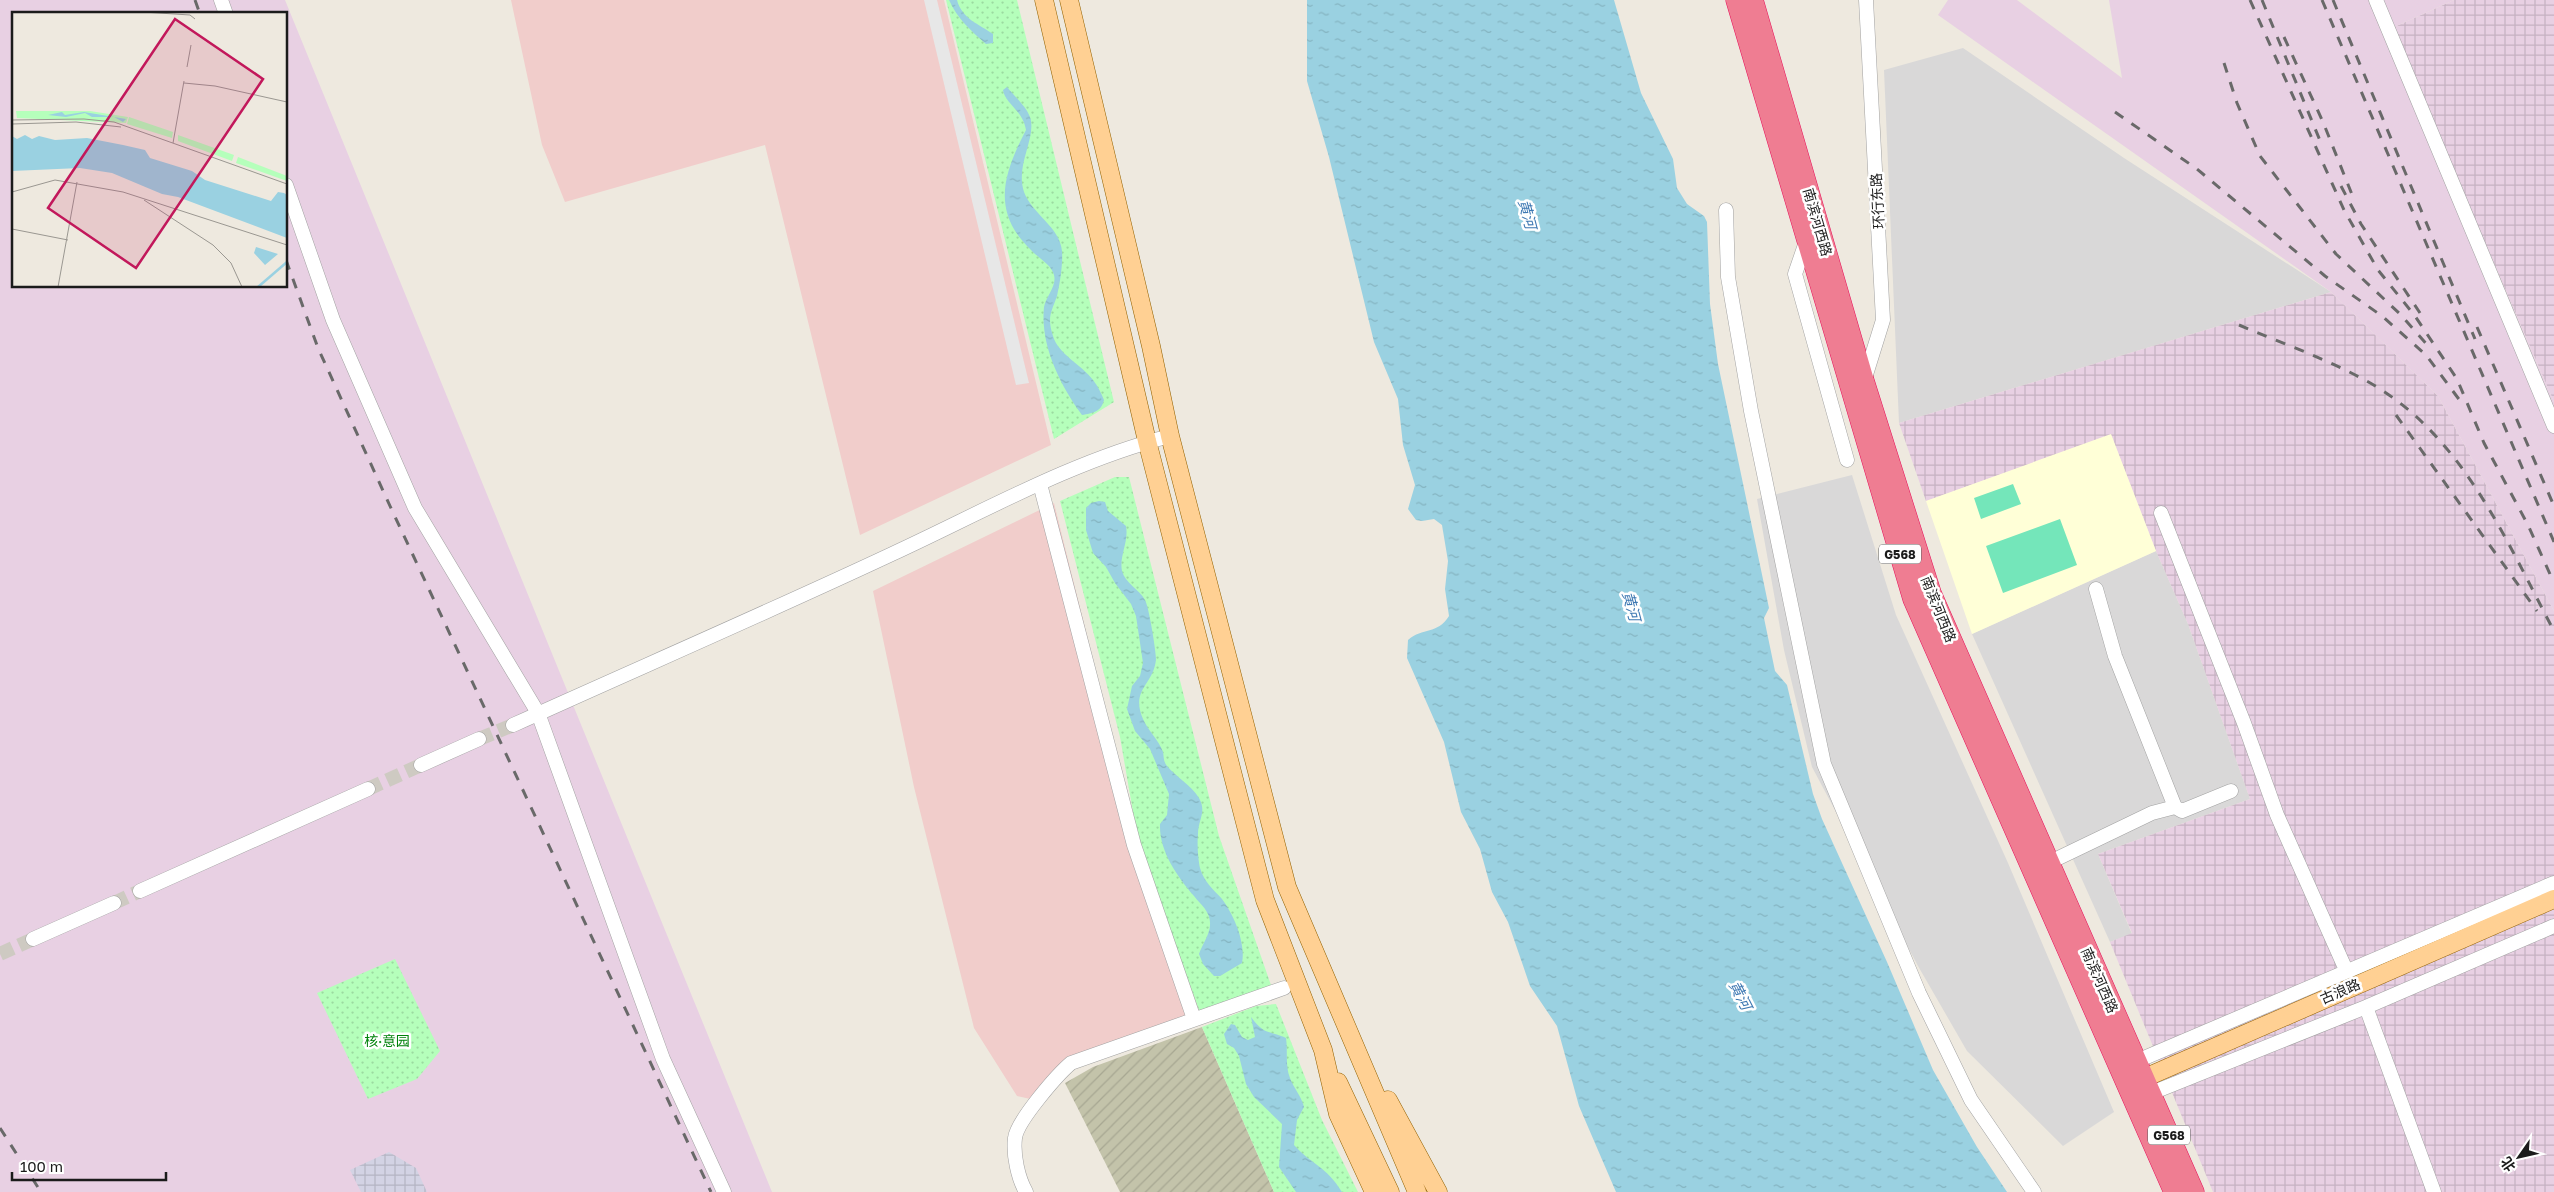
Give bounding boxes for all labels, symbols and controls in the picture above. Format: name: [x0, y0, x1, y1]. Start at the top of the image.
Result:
inset map: [12, 12, 288, 288]
street label: 环行东路: [1867, 173, 1887, 229]
street label: 南滨河西路: [1800, 186, 1836, 258]
water label: 黄河: [1515, 197, 1541, 234]
road number: G568: [1879, 544, 1921, 564]
street label: 南滨河西路: [1918, 573, 1960, 645]
water label: 黄河: [1619, 589, 1645, 626]
street label: 南滨河西路: [2078, 945, 2122, 1015]
street label: 古浪路: [2317, 975, 2363, 1007]
water label: 黄河: [1726, 978, 1757, 1015]
park label: 核·意园: [364, 1032, 410, 1049]
road number: G568: [2148, 1126, 2190, 1144]
north arrow: [2494, 1132, 2544, 1182]
scale bar: [12, 1150, 166, 1182]
text: 北: [2497, 1154, 2519, 1175]
text: 100 m: [20, 1157, 63, 1175]

